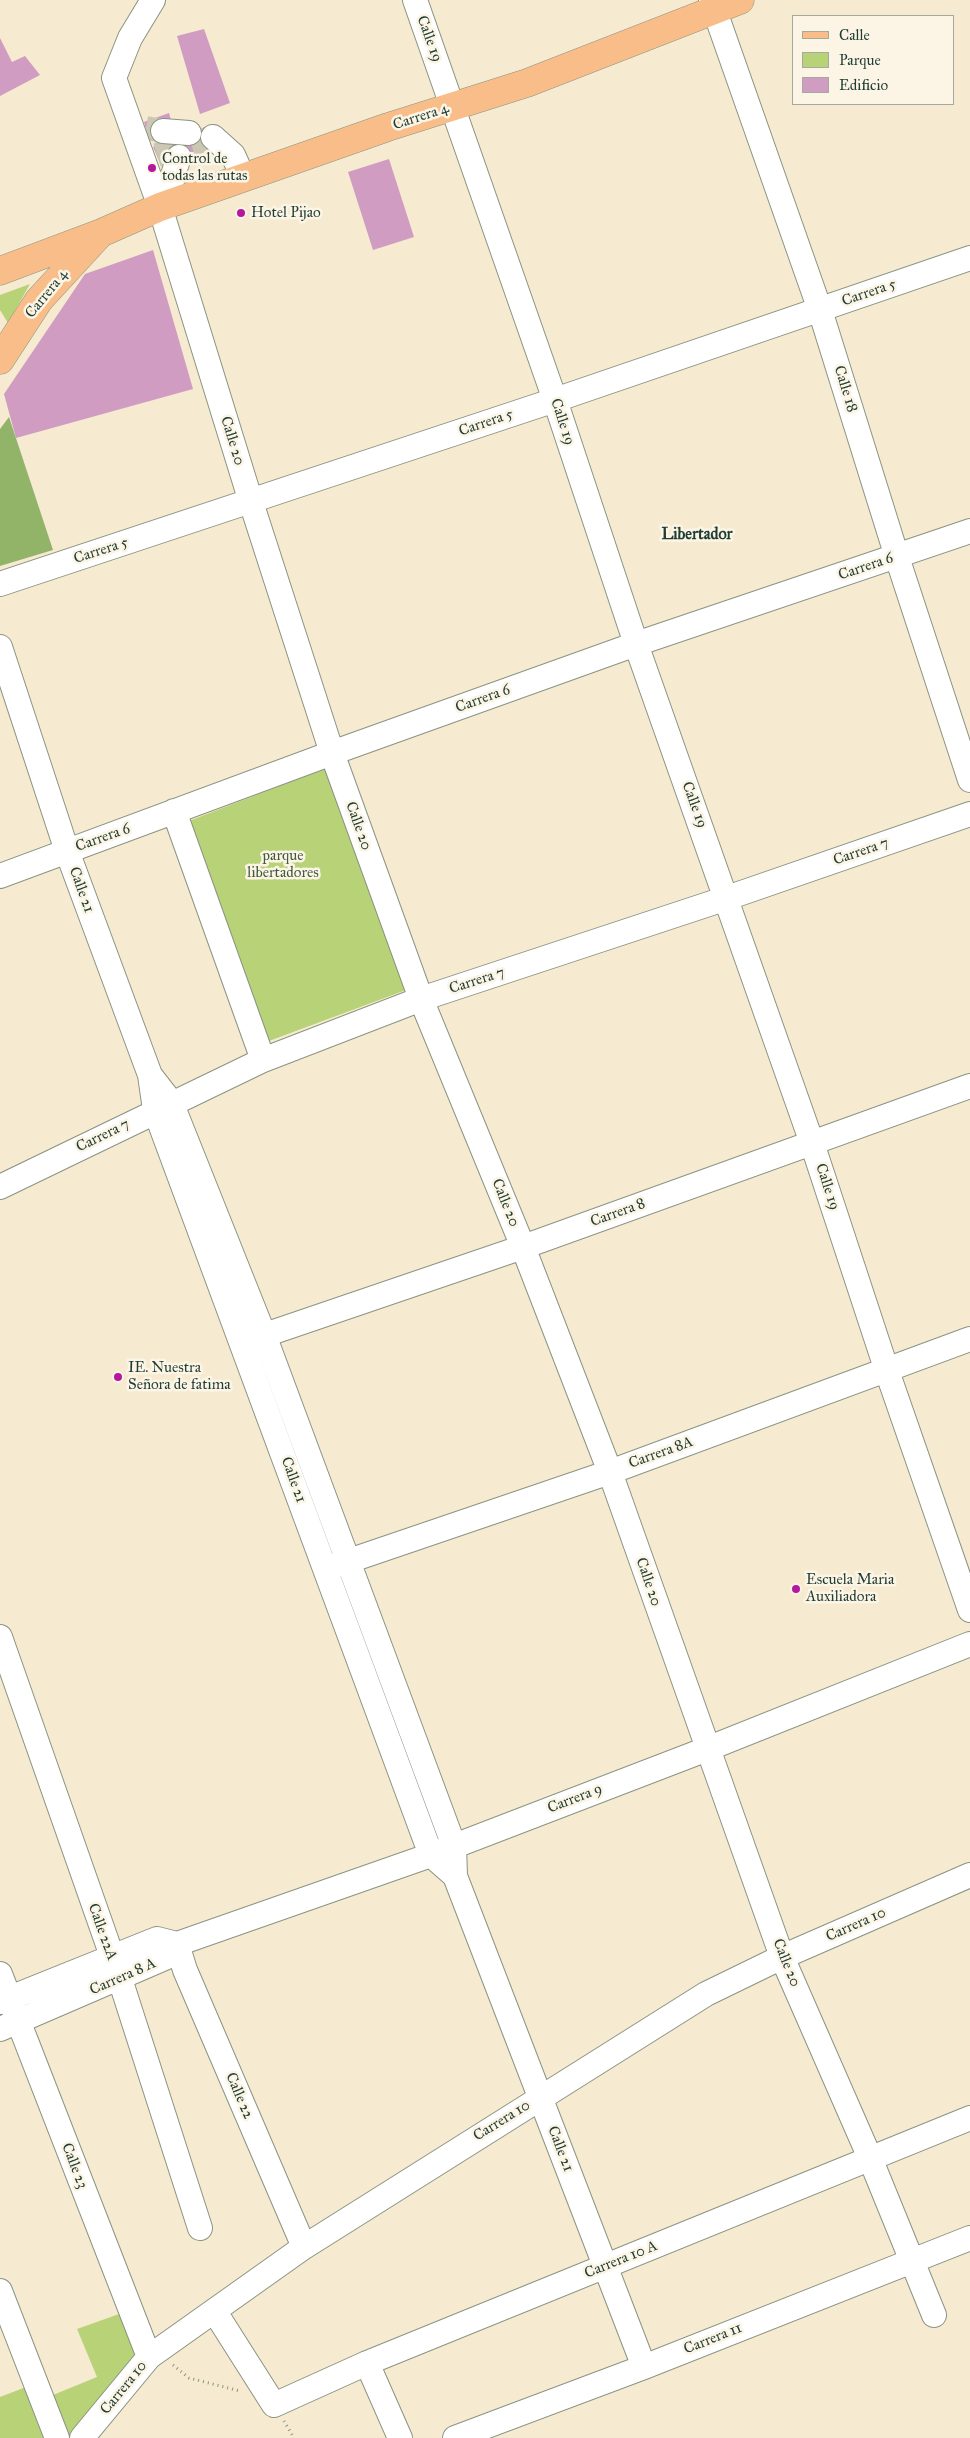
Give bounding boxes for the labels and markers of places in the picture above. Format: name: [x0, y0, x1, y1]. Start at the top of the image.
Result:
place label: Control de todas las rutas: [162, 150, 247, 185]
marker: Control de todas las rutas: [146, 162, 158, 174]
place label: Hotel Pijao: [251, 204, 321, 222]
marker: Hotel Pijao: [235, 207, 247, 219]
place label: IE. Nuestra Señora de fatima: [128, 1359, 231, 1394]
marker: IE. Nuestra Señora de fatima: [112, 1371, 124, 1383]
place label: Escuela Maria Auxiliadora: [806, 1571, 894, 1606]
marker: Escuela Maria Auxiliadora: [790, 1583, 802, 1595]

